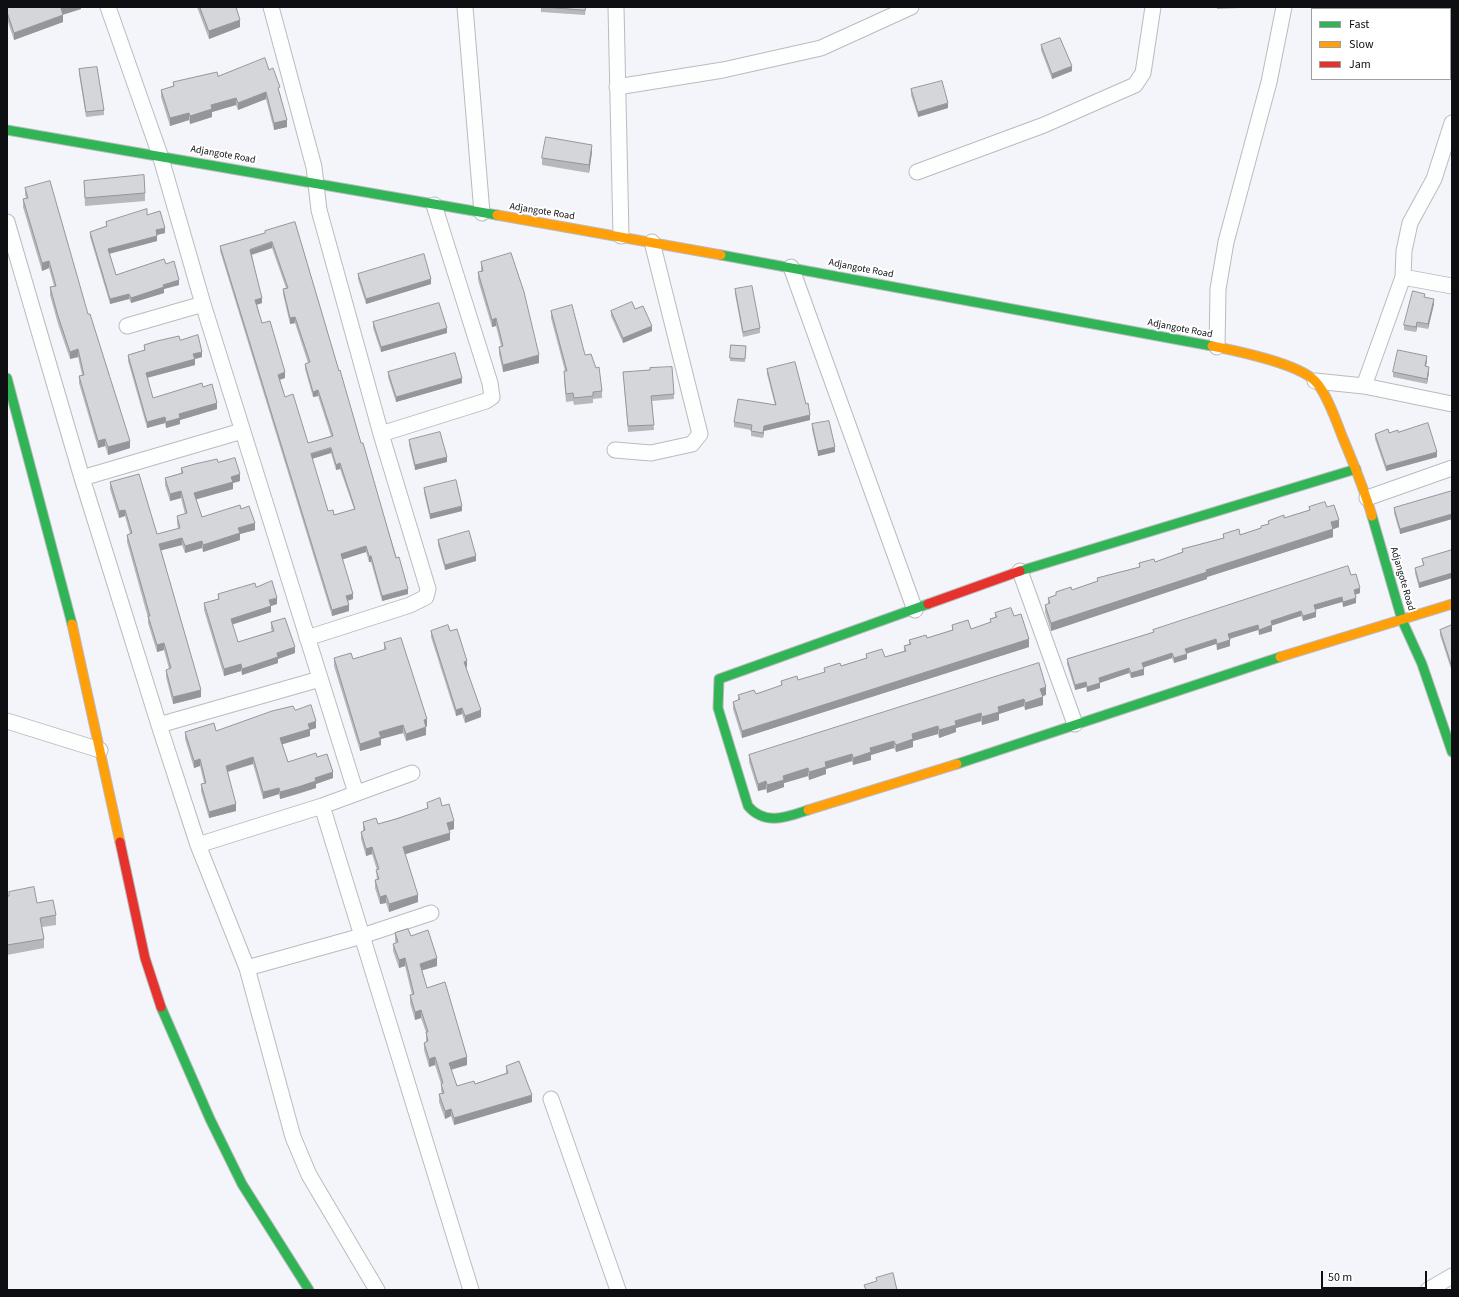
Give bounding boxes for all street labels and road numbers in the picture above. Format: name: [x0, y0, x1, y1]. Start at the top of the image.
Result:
street label: Adjangote Road: [190, 143, 256, 167]
street label: Adjangote Road: [509, 201, 575, 223]
street label: Adjangote Road: [828, 257, 894, 281]
street label: Adjangote Road: [1147, 317, 1213, 341]
street label: Adjangote Road: [1387, 546, 1417, 612]

